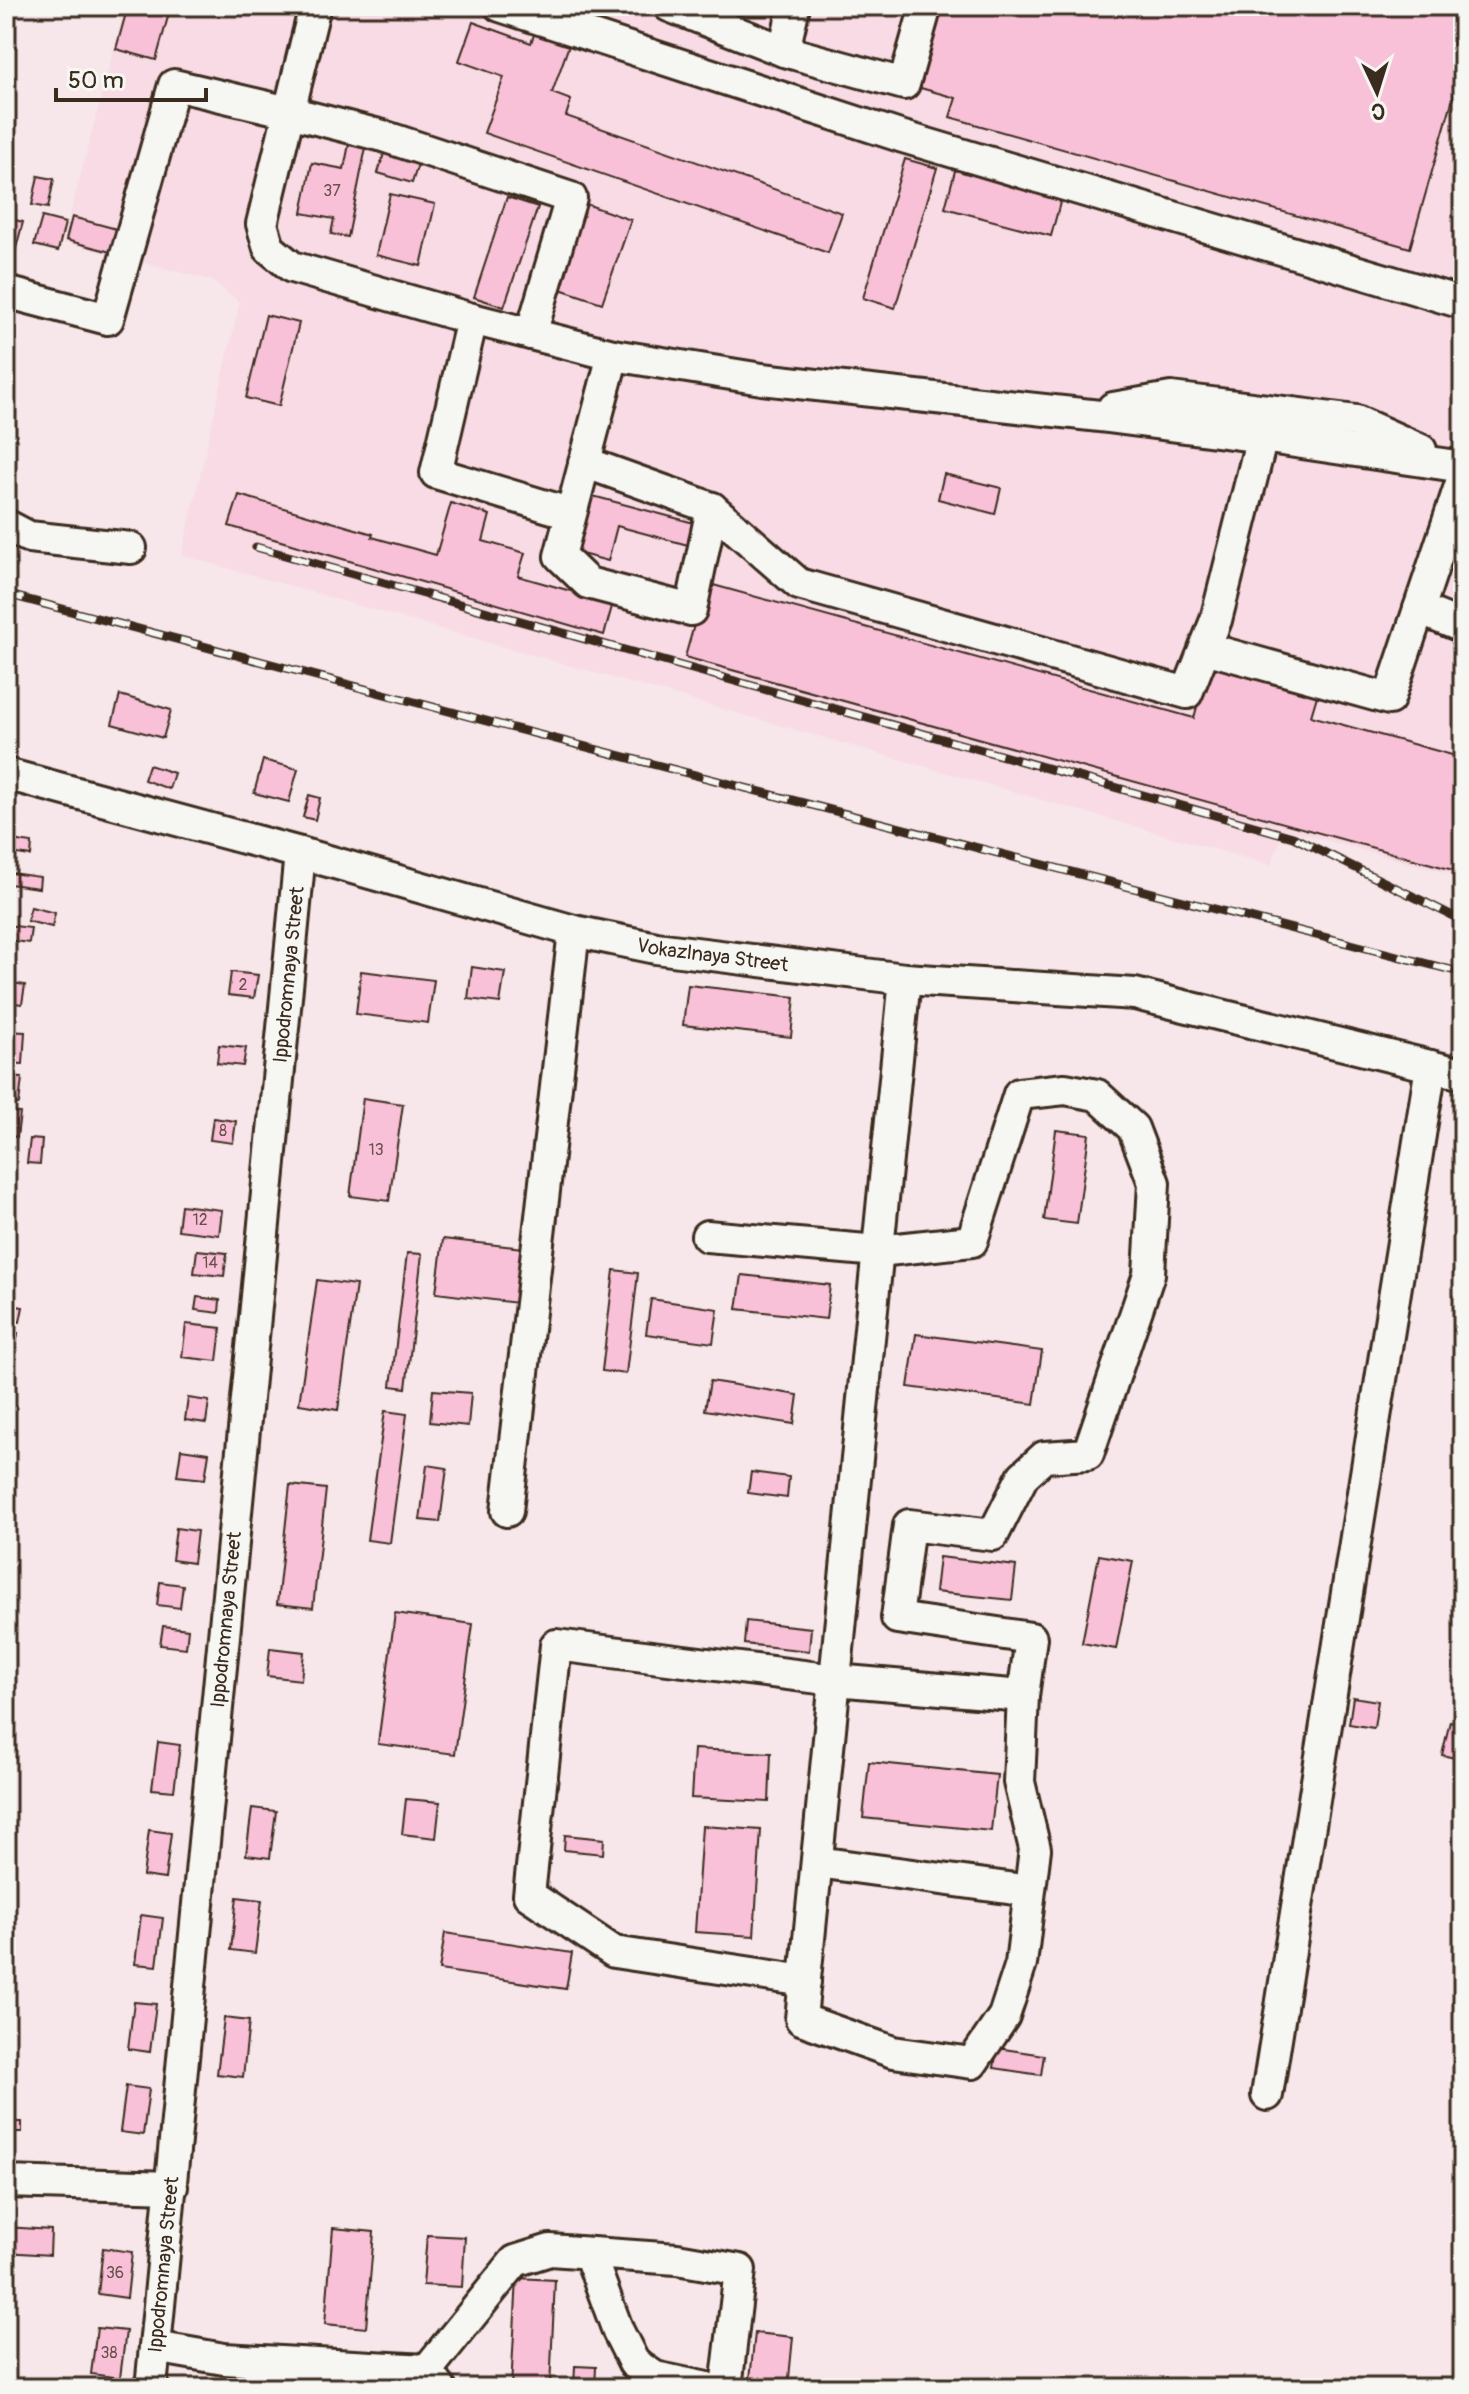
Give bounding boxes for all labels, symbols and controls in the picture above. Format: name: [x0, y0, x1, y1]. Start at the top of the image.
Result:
scale bar: [56, 52, 206, 102]
north arrow: [1337, 52, 1417, 132]
text: 50 m: [68, 66, 124, 95]
text: С: [1370, 97, 1386, 125]
house number: 37: [323, 181, 341, 201]
street label: Ippodromnaya Street: [267, 884, 309, 1064]
street label: Vokazlnaya Street: [634, 932, 791, 977]
house number: 2: [239, 975, 248, 995]
house number: 8: [219, 1121, 227, 1141]
house number: 13: [368, 1140, 384, 1160]
house number: 12: [192, 1210, 208, 1230]
house number: 14: [202, 1253, 218, 1273]
street label: Ippodromnaya Street: [205, 1529, 247, 1709]
street label: Ippodromnaya Street: [142, 2174, 184, 2354]
house number: 36: [106, 2263, 124, 2283]
house number: 38: [101, 2343, 118, 2363]

